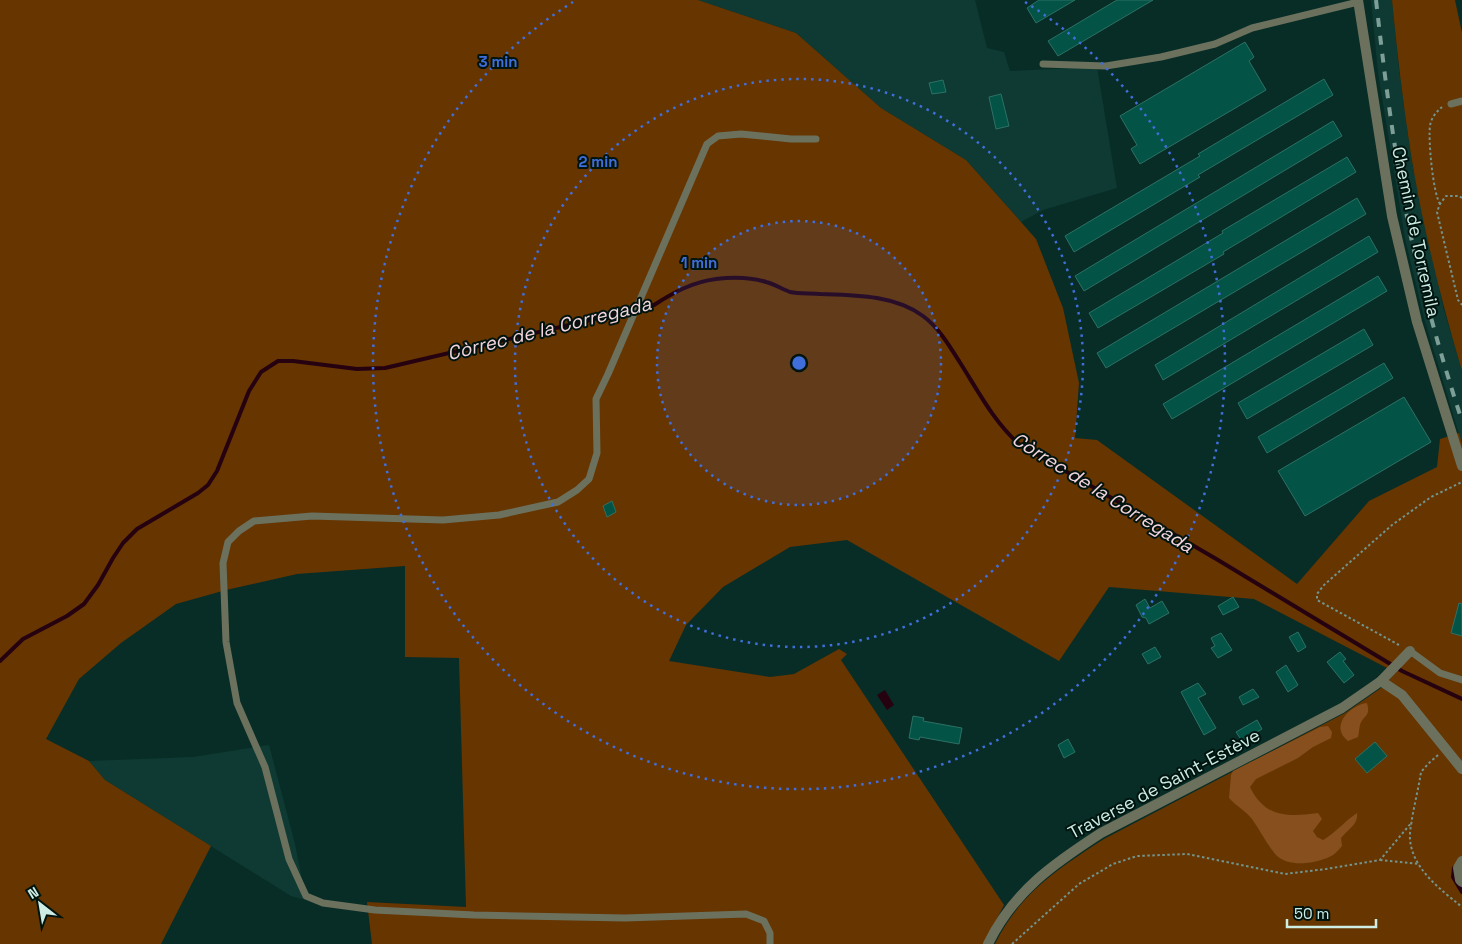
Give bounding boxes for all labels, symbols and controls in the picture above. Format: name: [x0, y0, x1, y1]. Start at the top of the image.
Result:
text: 3 min: [479, 52, 517, 71]
street label: Chemin de Torremila: [1387, 145, 1446, 319]
text: 2 min: [579, 152, 617, 171]
text: 1 min: [681, 253, 717, 272]
water label: Còrrec de la Corregada: [444, 291, 654, 366]
centre of rings: [790, 354, 808, 372]
water label: Còrrec de la Corregada: [1007, 426, 1198, 559]
street label: Traverse de Saint-Estève: [1064, 723, 1264, 844]
north arrow: [15, 879, 65, 929]
text: N: [25, 883, 42, 903]
scale bar: [1287, 896, 1376, 928]
text: 50 m: [1294, 904, 1329, 923]

